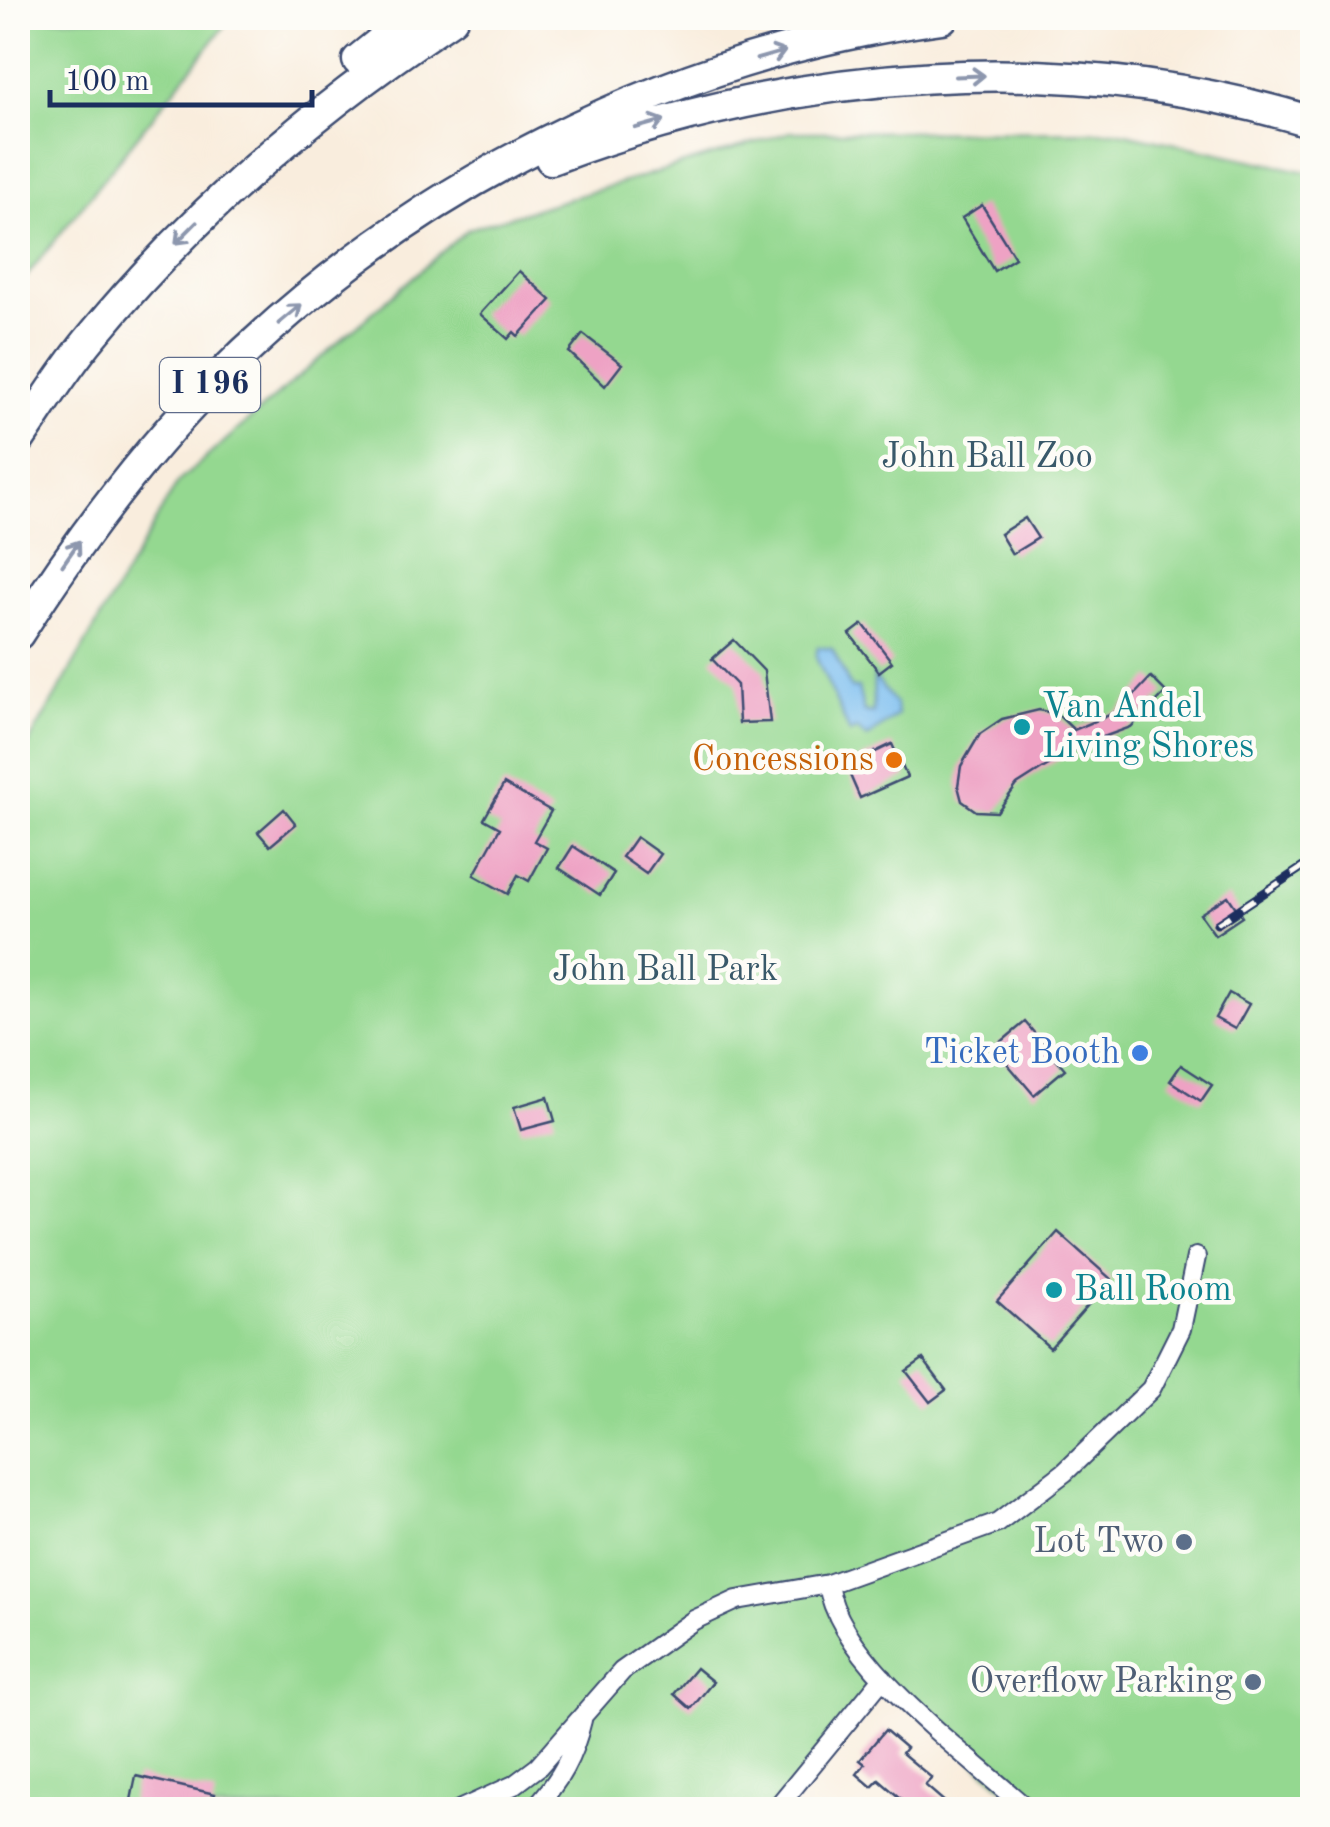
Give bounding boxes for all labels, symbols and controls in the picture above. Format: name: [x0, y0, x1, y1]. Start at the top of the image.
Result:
one-way arrow: [755, 44, 786, 63]
scale bar: [50, 45, 312, 107]
one-way arrow: [954, 66, 986, 85]
text: 100 m: [65, 67, 149, 97]
one-way arrow: [634, 114, 665, 133]
one-way arrow: [174, 220, 198, 244]
one-way arrow: [276, 303, 302, 325]
road number: I 196: [160, 358, 260, 412]
park label: John Ball Zoo: [881, 440, 1093, 475]
one-way arrow: [60, 539, 81, 567]
place label: Van Andel Living Shores: [1042, 690, 1254, 765]
marker: Van Andel Living Shores: [1011, 716, 1033, 738]
place label: Concessions: [692, 743, 874, 778]
marker: Concessions: [883, 749, 905, 771]
park label: John Ball Park: [552, 953, 778, 988]
place label: Ticket Booth: [924, 1036, 1120, 1071]
marker: Ticket Booth: [1129, 1042, 1151, 1064]
place label: Ball Room: [1074, 1273, 1232, 1308]
marker: Ball Room: [1043, 1279, 1065, 1301]
place label: Lot Two: [1033, 1525, 1164, 1560]
marker: Lot Two: [1173, 1531, 1195, 1553]
place label: Overflow Parking: [970, 1665, 1233, 1700]
marker: Overflow Parking: [1242, 1671, 1264, 1693]

